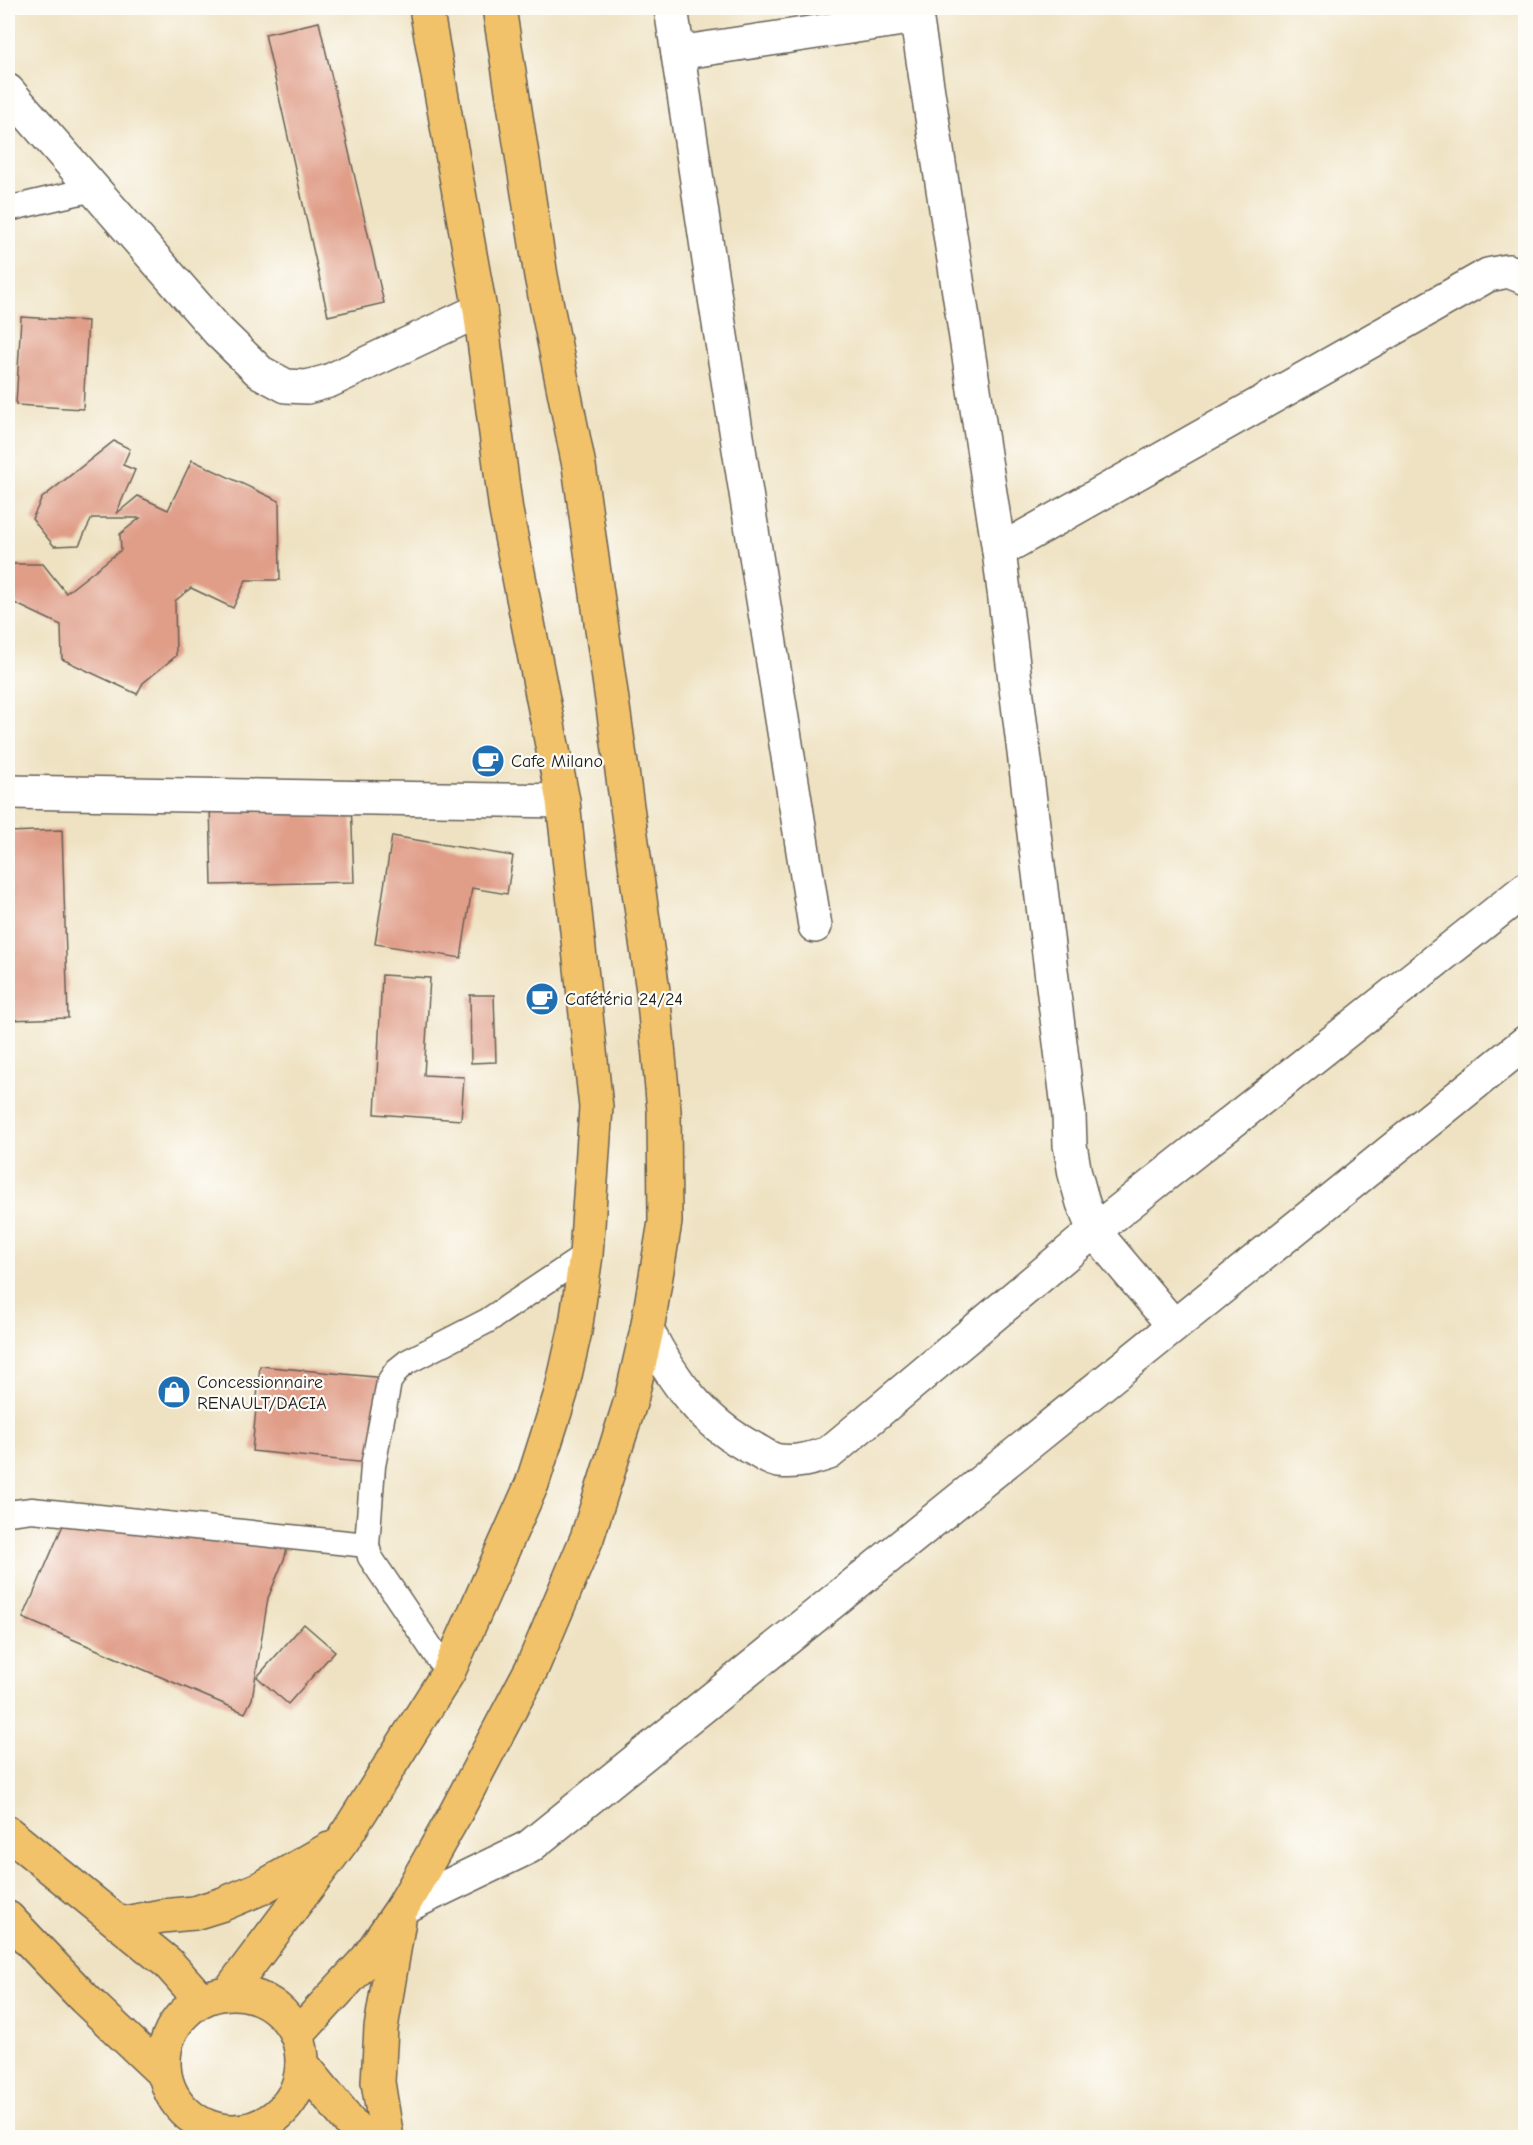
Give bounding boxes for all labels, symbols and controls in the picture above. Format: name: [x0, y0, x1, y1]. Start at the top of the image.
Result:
cafe icon: Cafe Milano: [470, 743, 506, 779]
place label: Cafe Milano: [511, 751, 603, 772]
cafe icon: Cafétéria 24/24: [524, 981, 560, 1017]
place label: Cafétéria 24/24: [565, 989, 683, 1010]
place label: Concessionnaire RENAULT/DACIA: [197, 1372, 327, 1414]
shop icon: Concessionnaire RENAULT/DACIA: [156, 1374, 192, 1410]

